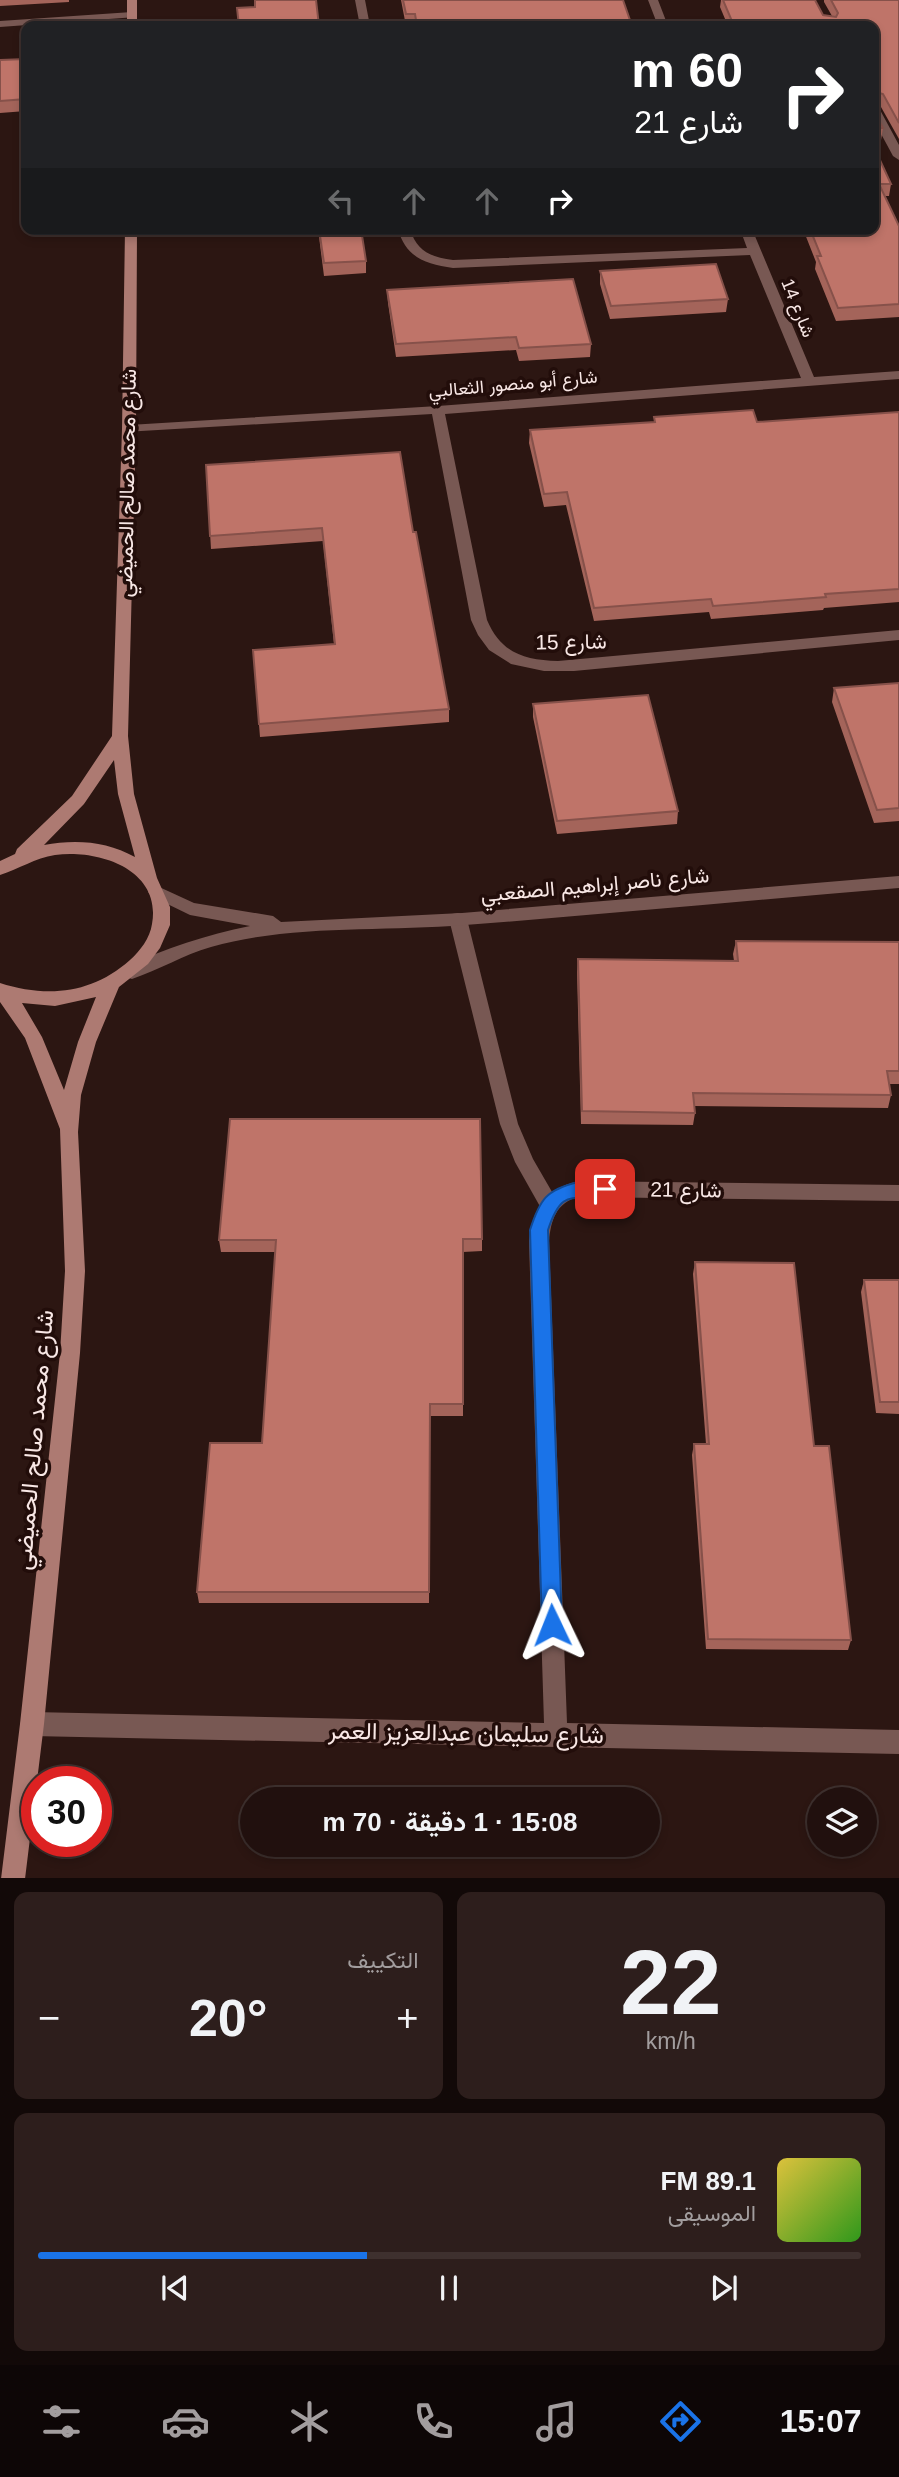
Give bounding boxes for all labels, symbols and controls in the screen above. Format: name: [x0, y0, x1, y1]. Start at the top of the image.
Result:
text: 60 m: [631, 43, 743, 97]
icon: right: [767, 49, 858, 140]
text: شارع 21: [634, 104, 743, 140]
icon: left: [322, 182, 360, 220]
icon: ahead: [395, 182, 433, 220]
icon: ahead: [468, 182, 506, 220]
icon: right: [541, 182, 579, 220]
street label: شارع 14: [775, 276, 819, 341]
street label: شارع أبو منصور الثعالبي: [428, 367, 599, 406]
street label: شارع محمد صالح الحميضي: [113, 369, 146, 598]
street label: شارع 15: [535, 629, 607, 657]
street label: شارع ناصر إبراهيم الصقعبي: [480, 863, 711, 912]
pin: [575, 1159, 635, 1219]
icon: arrive: [586, 1170, 624, 1208]
street label: شارع 21: [650, 1177, 722, 1205]
street label: شارع محمد صالح الحميضي: [9, 1309, 64, 1572]
position arrow: [515, 1588, 589, 1662]
street label: شارع سليمان عبدالعزيز العمر: [327, 1717, 604, 1751]
speed limit sign: 30: [21, 1766, 112, 1857]
map controls: [807, 1787, 877, 1857]
button: layers: [807, 1787, 877, 1857]
text: 15:08 · 1 دقيقة · 70 m: [323, 1807, 578, 1837]
text: 22: [620, 1932, 721, 2033]
text: التكييف: [347, 1947, 419, 1973]
text: 20°: [189, 1989, 268, 2047]
text: −: [38, 1997, 60, 2039]
text: +: [396, 1997, 418, 2039]
text: km/h: [646, 2028, 696, 2054]
text: 89.1 FM: [661, 2166, 756, 2196]
text: الموسيقى: [668, 2200, 756, 2226]
icon: previous: [156, 2269, 194, 2307]
icon: pause: [430, 2269, 468, 2307]
icon: next: [705, 2269, 743, 2307]
icon: filters: [37, 2397, 86, 2446]
icon: car: [161, 2397, 210, 2446]
icon: climate: [285, 2397, 334, 2446]
icon: phone: [409, 2397, 458, 2446]
icon: music: [532, 2397, 581, 2446]
icon: directions: [656, 2397, 705, 2446]
text: 15:07: [780, 2403, 862, 2439]

